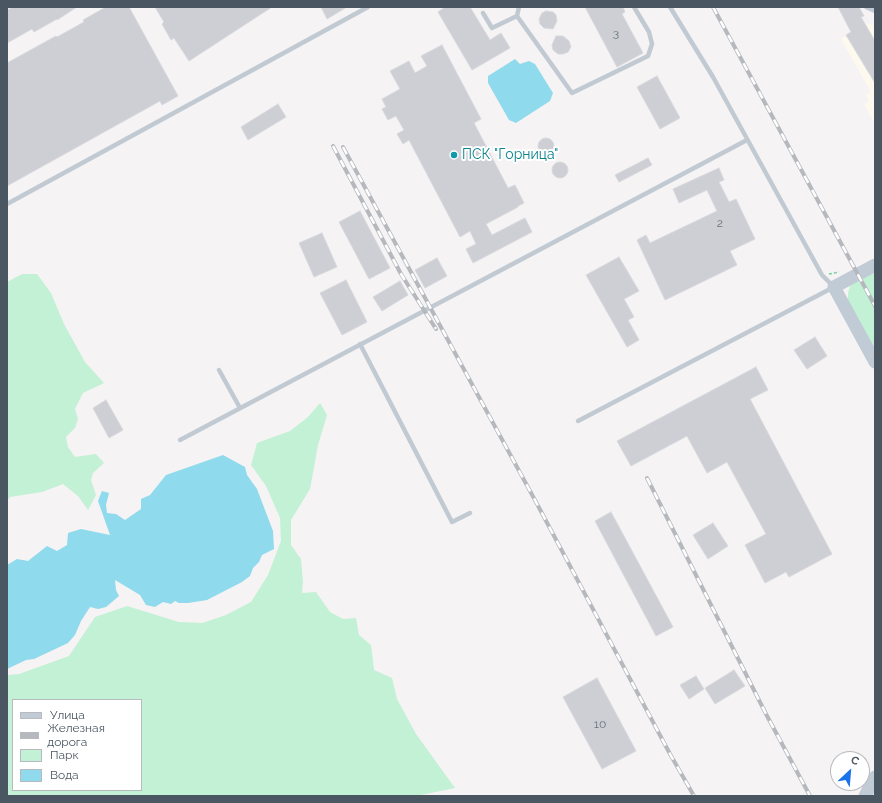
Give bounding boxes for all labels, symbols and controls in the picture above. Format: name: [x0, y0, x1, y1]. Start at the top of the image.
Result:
house number: 3: [613, 26, 619, 40]
place label: ПСК "Горница": [462, 147, 558, 163]
marker: ПСК "Горница": [449, 150, 459, 160]
house number: 2: [717, 216, 723, 230]
legend: [12, 699, 142, 791]
text: Улица: [50, 708, 85, 722]
house number: 10: [594, 717, 606, 731]
text: Железная дорога: [47, 721, 105, 749]
text: Парк: [50, 748, 79, 762]
north arrow: [830, 751, 870, 791]
text: С: [849, 753, 861, 768]
text: Вода: [50, 768, 79, 782]

